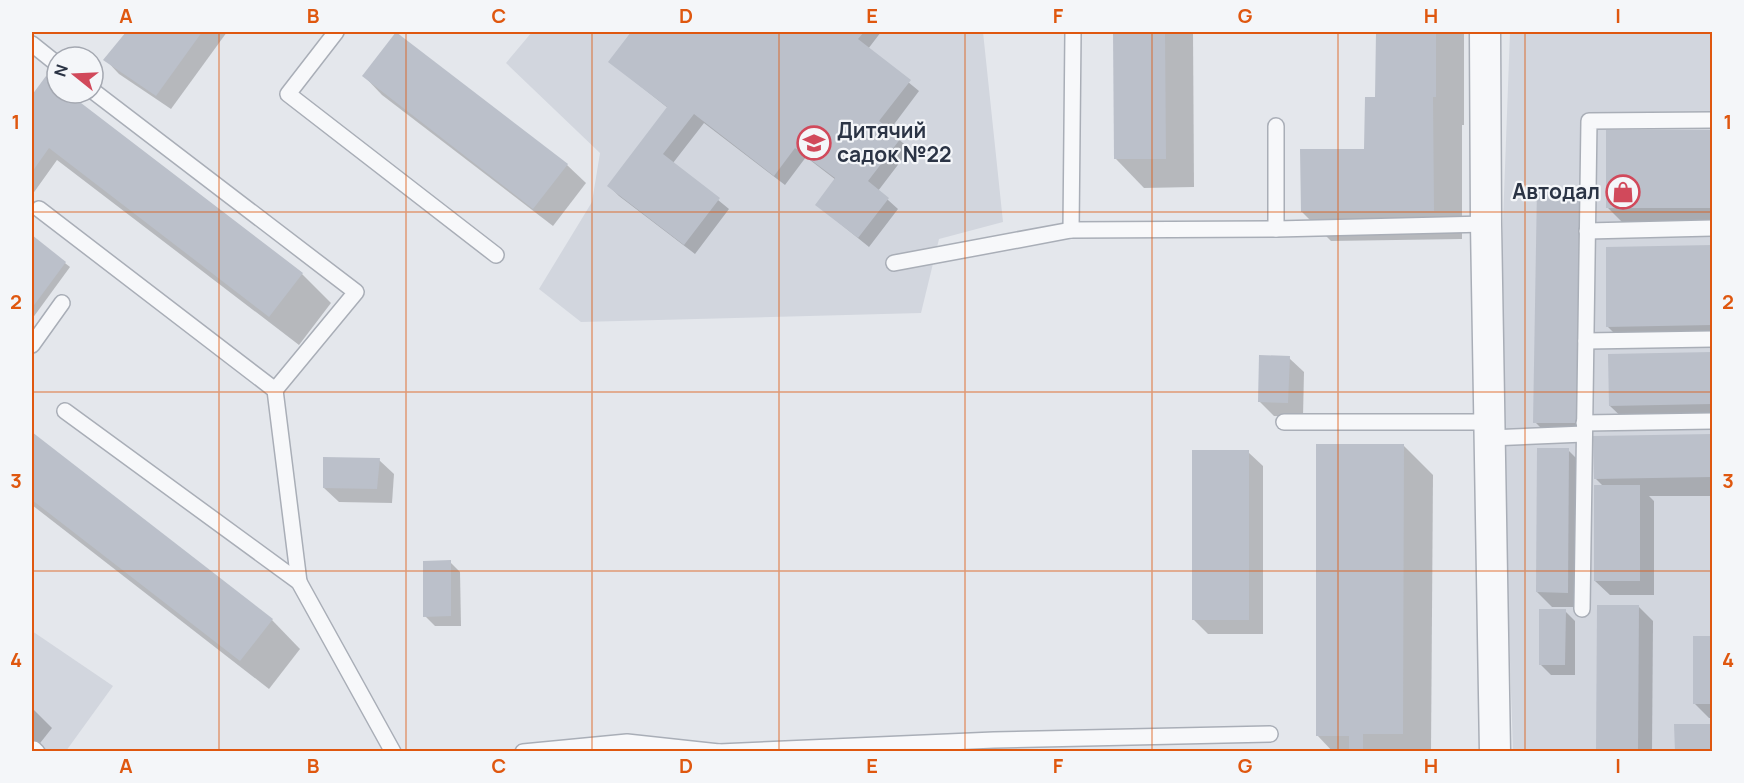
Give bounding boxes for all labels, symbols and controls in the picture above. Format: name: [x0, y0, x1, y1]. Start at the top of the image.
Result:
text: A: [119, 2, 133, 29]
text: B: [307, 2, 320, 29]
text: C: [492, 2, 506, 29]
text: D: [679, 2, 693, 29]
text: E: [866, 2, 878, 29]
text: F: [1053, 2, 1064, 29]
text: G: [1238, 2, 1253, 29]
text: H: [1424, 2, 1438, 29]
text: I: [1615, 2, 1621, 29]
north arrow: [45, 45, 105, 105]
text: N: [48, 61, 73, 79]
text: 1: [12, 108, 20, 135]
text: 1: [1724, 108, 1732, 135]
place label: Дитячий садок №22: [837, 116, 952, 168]
school or university icon: Дитячий садок №22: [796, 125, 832, 161]
shop icon: Автодал: [1605, 174, 1641, 210]
place label: Автодал: [1512, 177, 1600, 205]
text: 2: [10, 288, 22, 315]
text: 2: [1722, 288, 1734, 315]
text: 3: [10, 467, 22, 494]
text: 3: [1722, 467, 1734, 494]
text: 4: [10, 646, 22, 673]
text: 4: [1722, 646, 1734, 673]
text: A: [119, 752, 133, 779]
text: B: [307, 752, 320, 779]
text: C: [492, 752, 506, 779]
text: D: [679, 752, 693, 779]
text: E: [866, 752, 878, 779]
text: F: [1053, 752, 1064, 779]
text: G: [1238, 752, 1253, 779]
text: H: [1424, 752, 1438, 779]
text: I: [1615, 752, 1621, 779]

